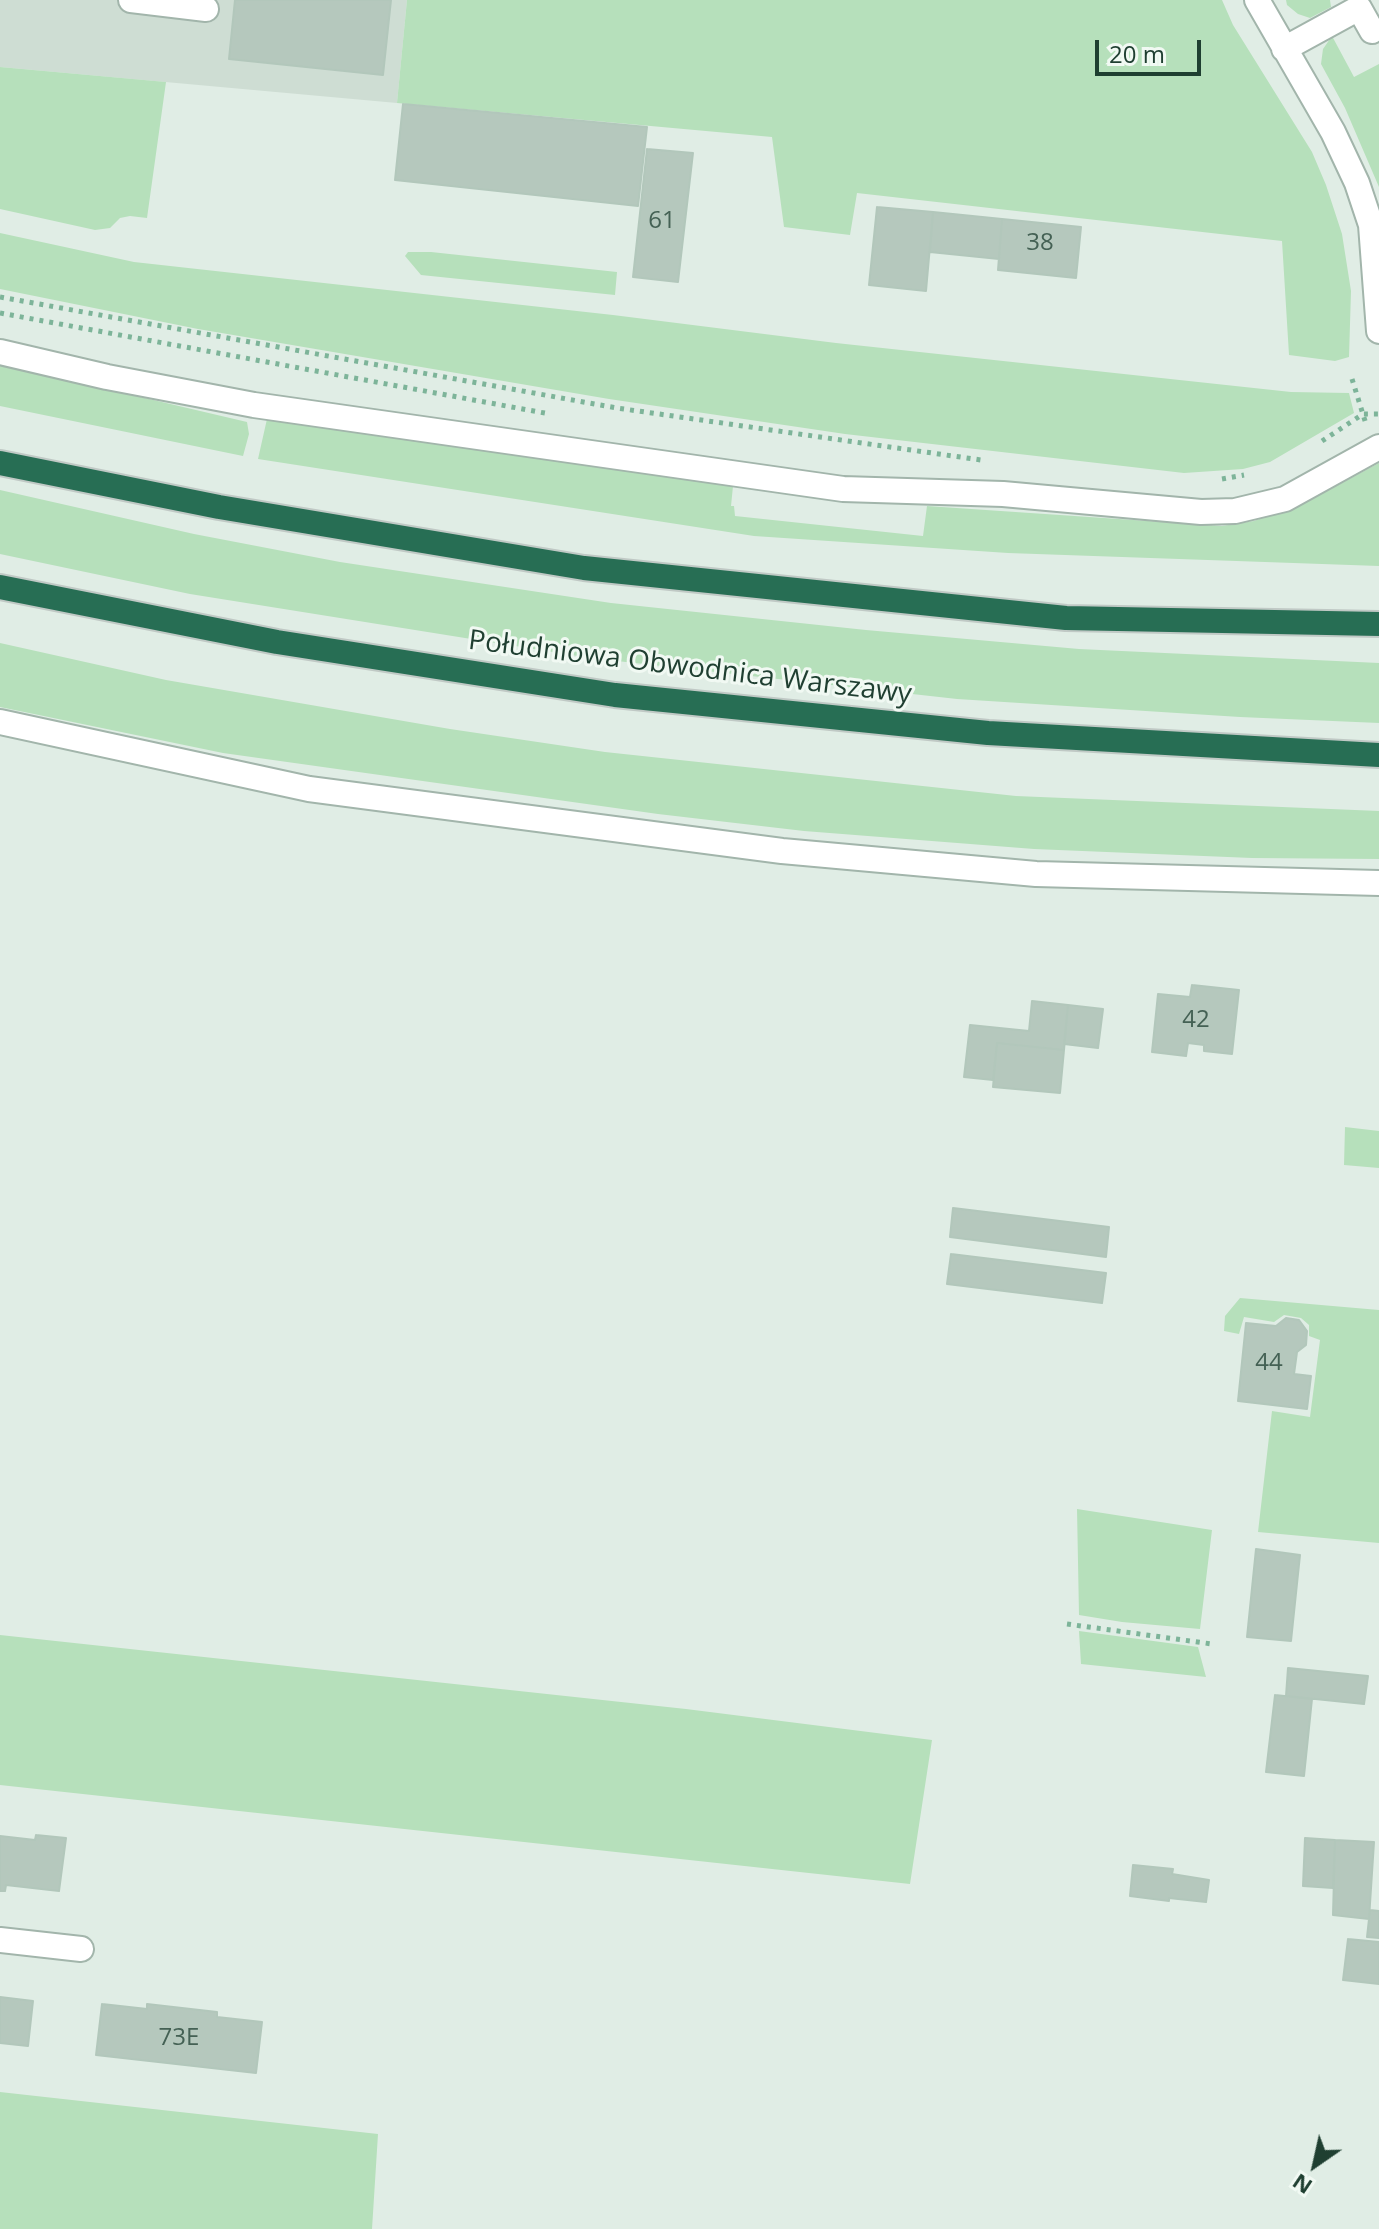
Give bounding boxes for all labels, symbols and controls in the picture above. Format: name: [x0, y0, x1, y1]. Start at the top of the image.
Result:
scale bar: [1099, 24, 1205, 74]
text: 20 m: [1109, 37, 1165, 70]
house number: 61: [648, 207, 676, 235]
house number: 38: [1026, 229, 1054, 257]
street label: Południowa Obwodnica Warszawy: [466, 624, 914, 712]
house number: 42: [1182, 1006, 1210, 1034]
house number: 44: [1255, 1349, 1283, 1377]
house number: 73E: [159, 2024, 199, 2052]
north arrow: [1275, 2125, 1355, 2205]
text: N: [1286, 2167, 1317, 2202]

